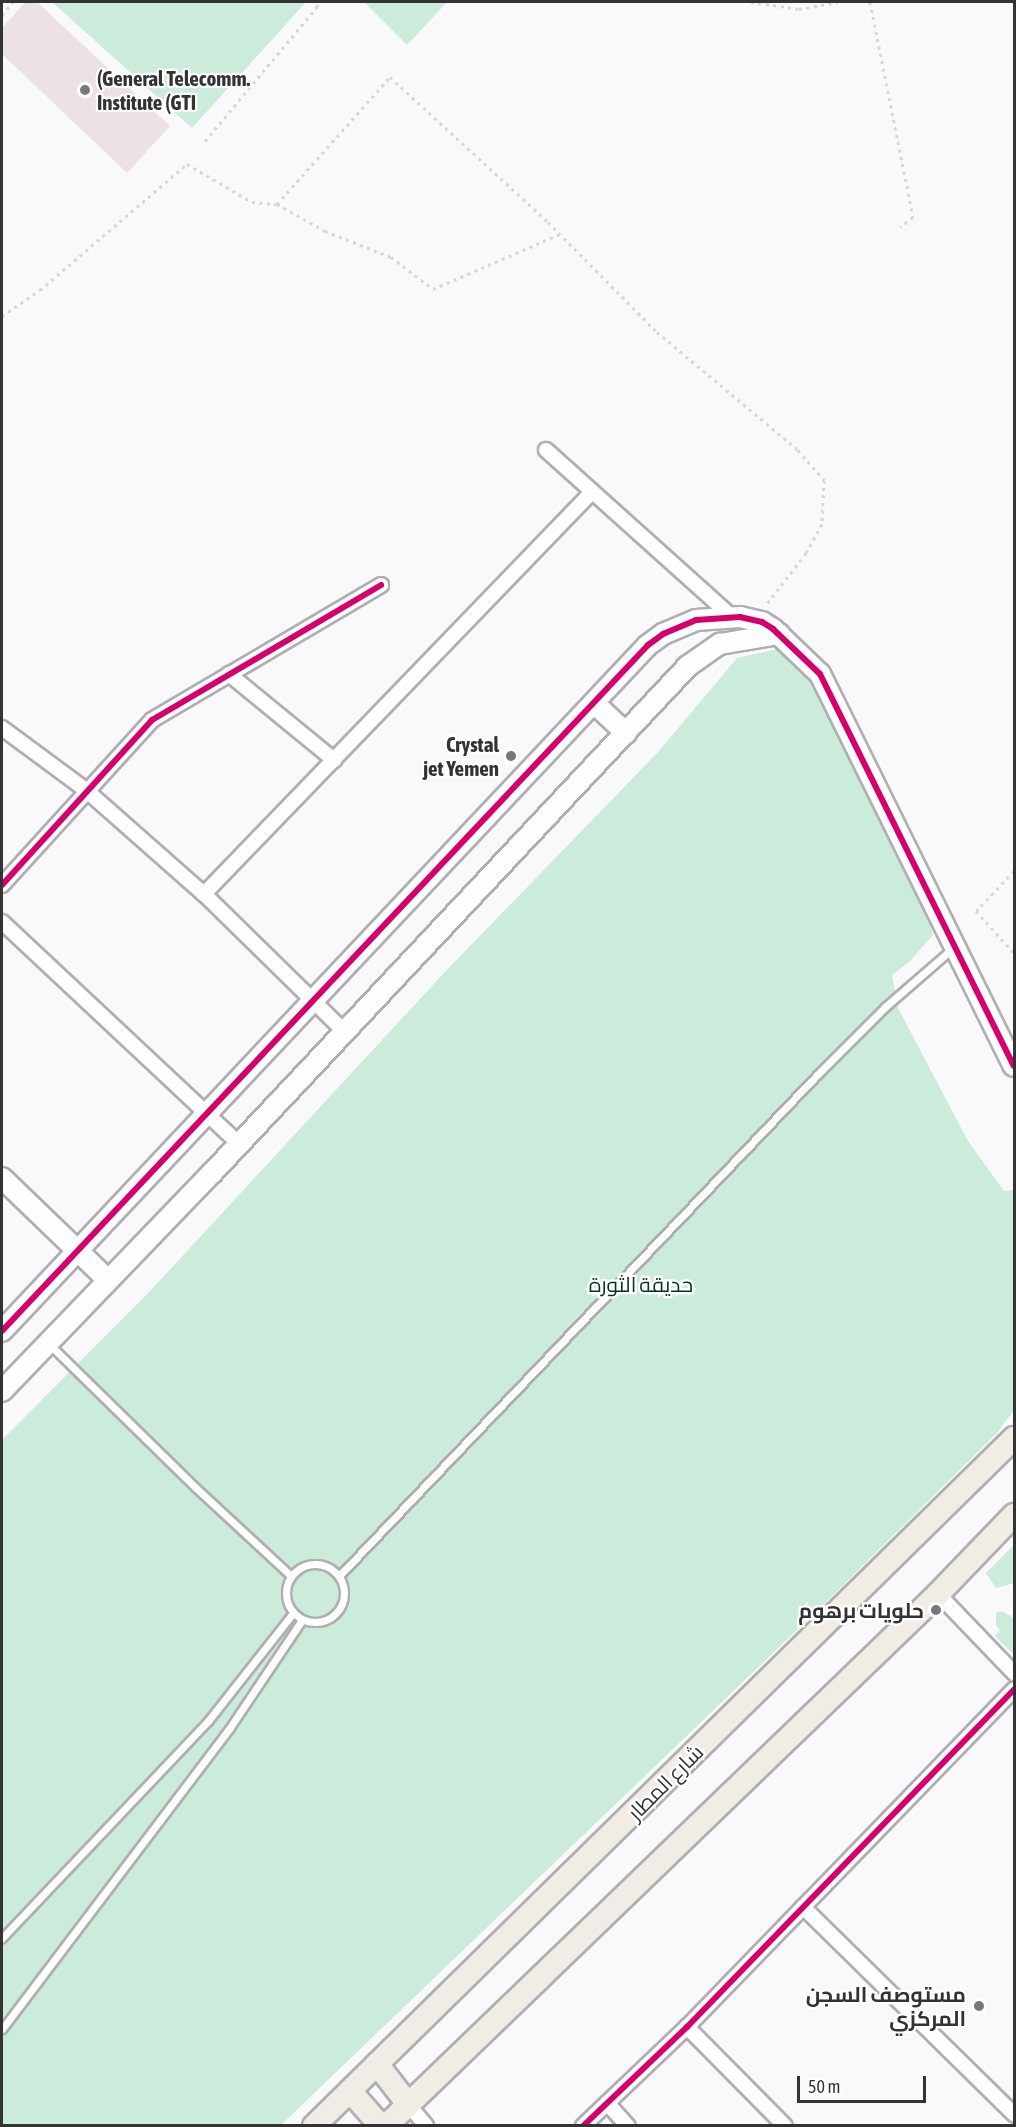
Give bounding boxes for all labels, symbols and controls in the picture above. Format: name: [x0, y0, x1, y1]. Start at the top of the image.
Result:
place label: (General Telecomm. Institute (GTI: [97, 65, 250, 115]
marker: (General Telecomm. Institute (GTI: [78, 83, 92, 97]
place label: Crystal jet Yemen: [423, 731, 499, 781]
marker: Crystal jet Yemen: [504, 749, 518, 763]
park label: حديقة الثورة: [589, 1271, 693, 1297]
place label: حلويات برهوم: [798, 1597, 924, 1623]
marker: حلويات برهوم: [929, 1603, 943, 1617]
street label: شارع المطار: [622, 1739, 708, 1825]
place label: مستوصف السجن المركزي: [806, 1981, 966, 2031]
marker: مستوصف السجن المركزي: [970, 1997, 988, 2015]
scale bar: [800, 2064, 929, 2102]
text: 50 m: [808, 2076, 840, 2097]

